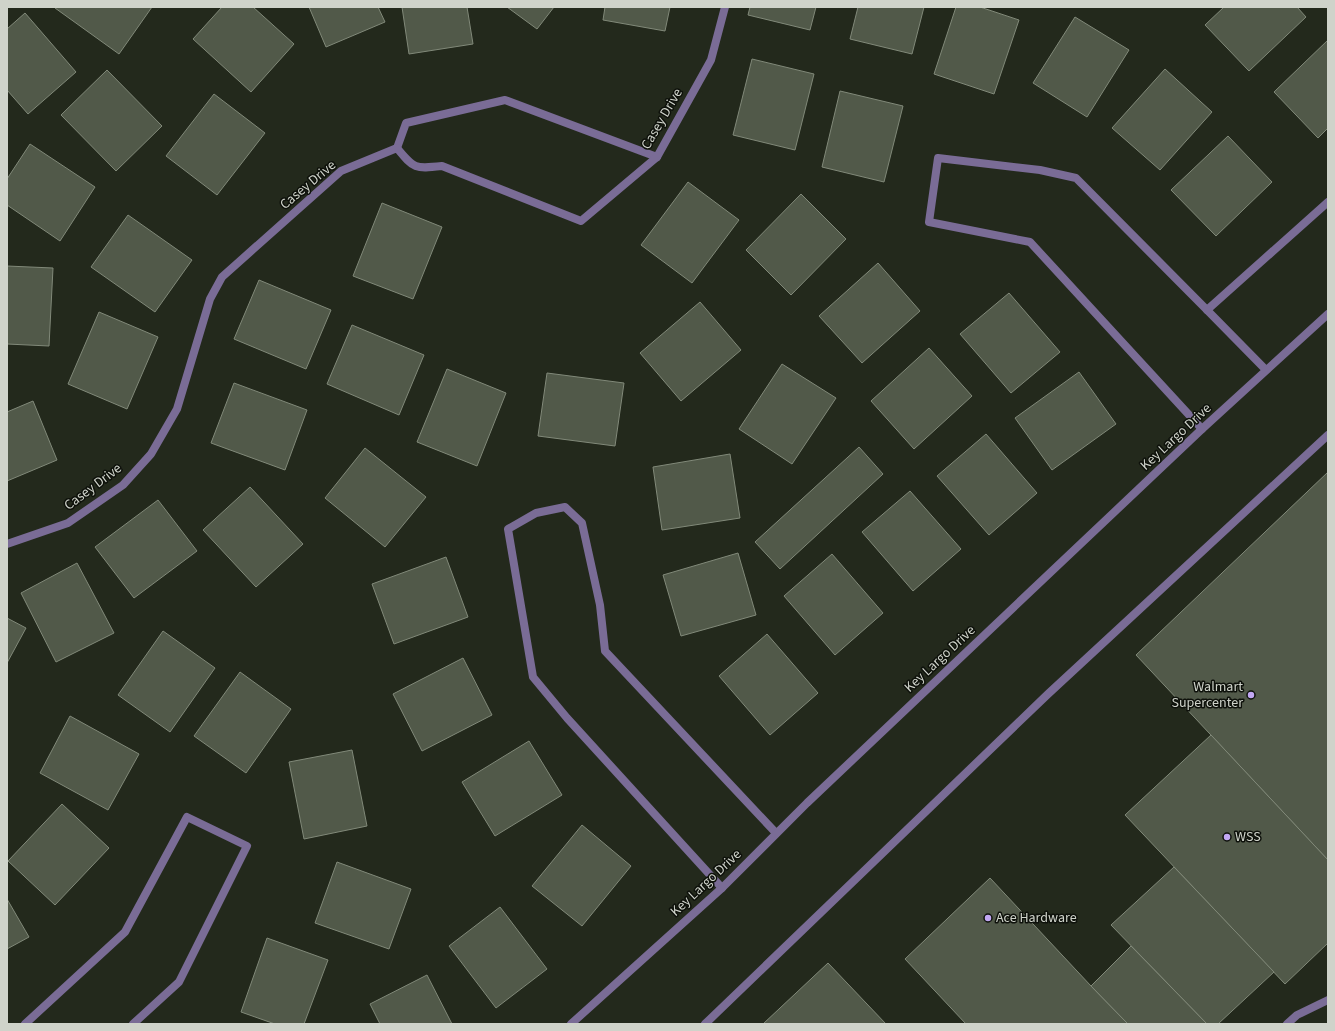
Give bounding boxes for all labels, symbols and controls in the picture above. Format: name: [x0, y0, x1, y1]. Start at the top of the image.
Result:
street label: Casey Drive: [636, 85, 688, 153]
street label: Casey Drive: [276, 156, 340, 214]
street label: Key Largo Drive: [1136, 399, 1216, 475]
street label: Casey Drive: [60, 459, 126, 515]
street label: Key Largo Drive: [900, 621, 980, 697]
place label: Walmart Supercenter: [1171, 677, 1243, 713]
marker: Walmart Supercenter: [1246, 690, 1256, 700]
place label: WSS: [1235, 827, 1261, 847]
marker: WSS: [1222, 832, 1232, 842]
street label: Key Largo Drive: [666, 845, 746, 921]
place label: Ace Hardware: [996, 908, 1077, 928]
marker: Ace Hardware: [983, 913, 993, 923]

